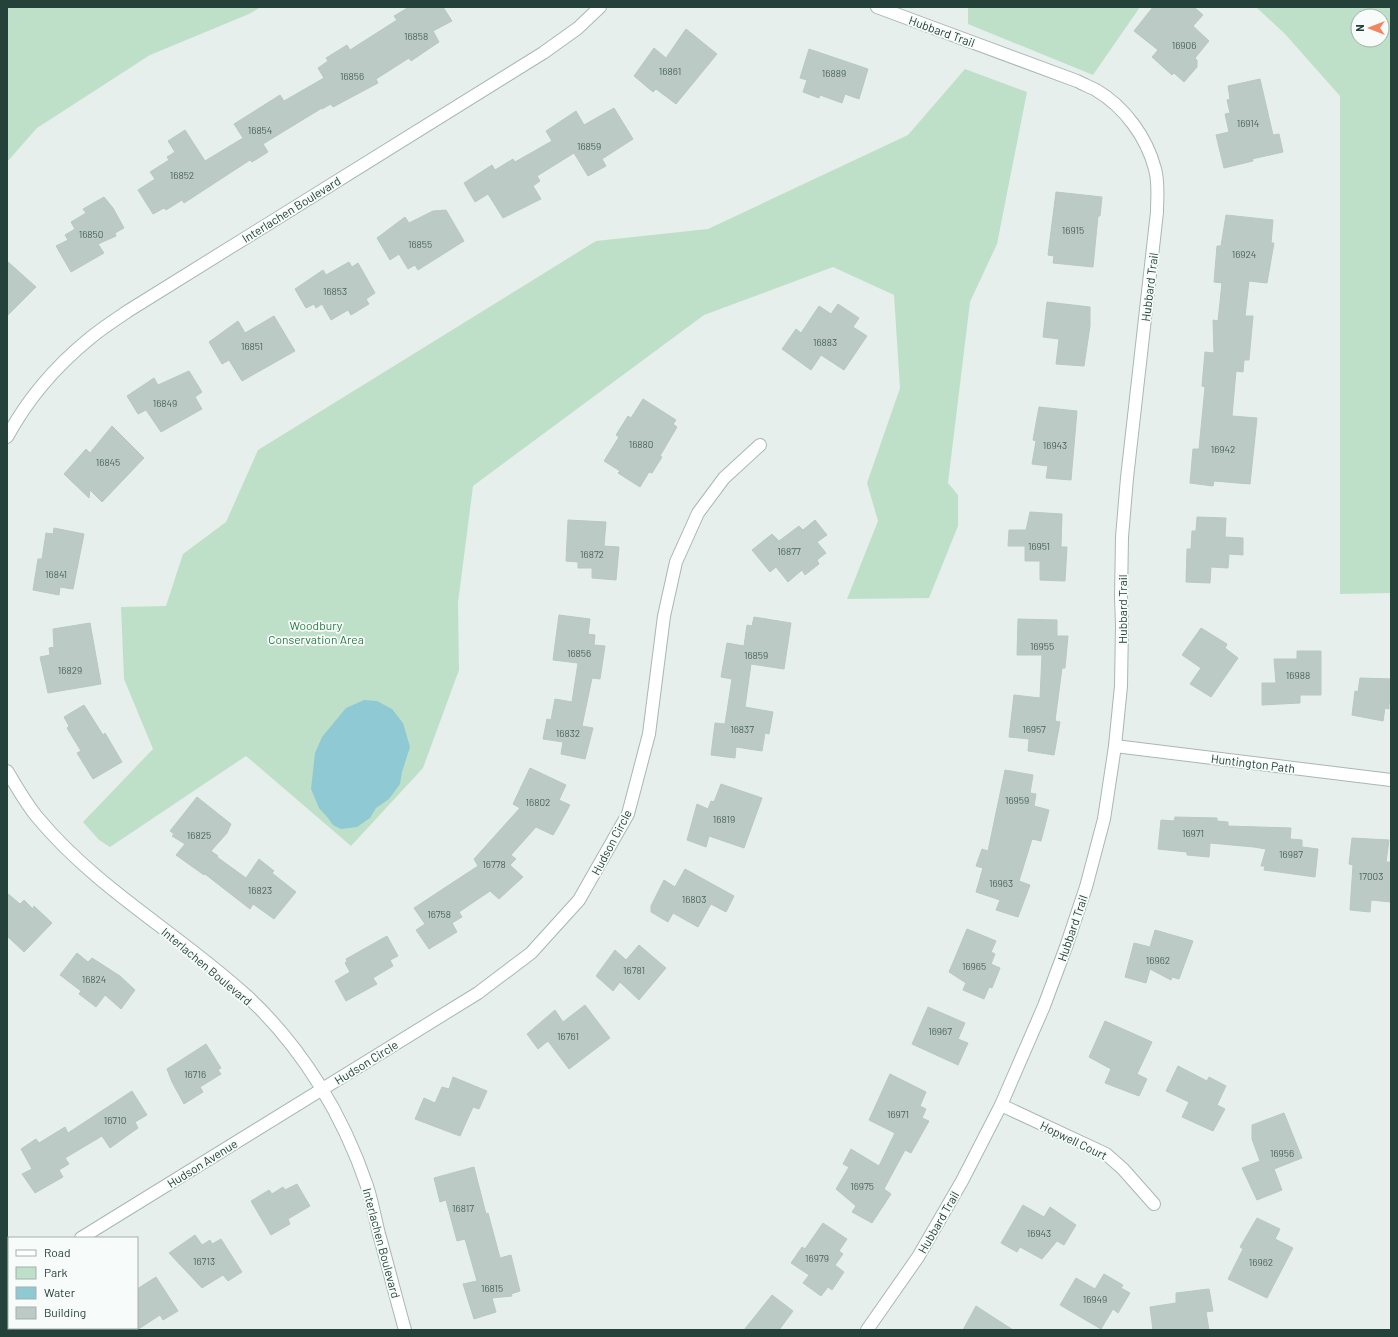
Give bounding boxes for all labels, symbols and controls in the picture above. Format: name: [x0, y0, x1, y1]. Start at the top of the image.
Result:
north arrow: [1350, 8, 1390, 48]
street label: Hubbard Trail: [907, 13, 977, 49]
text: N: [1353, 24, 1366, 32]
house number: 16858: [404, 30, 428, 42]
house number: 16906: [1172, 39, 1196, 51]
house number: 16861: [659, 65, 681, 77]
house number: 16889: [822, 67, 846, 79]
house number: 16856: [340, 70, 364, 82]
house number: 16914: [1237, 117, 1259, 129]
house number: 16854: [248, 124, 272, 136]
house number: 16859: [577, 140, 601, 152]
house number: 16852: [170, 169, 194, 181]
street label: Interlachen Boulevard: [239, 173, 343, 245]
house number: 16915: [1062, 224, 1084, 236]
house number: 16850: [79, 228, 103, 240]
house number: 16855: [408, 238, 432, 250]
house number: 16924: [1232, 248, 1256, 260]
street label: Hubbard Trail: [1138, 252, 1160, 322]
house number: 16853: [323, 285, 347, 297]
house number: 16883: [813, 336, 837, 348]
house number: 16851: [241, 340, 263, 352]
house number: 16849: [153, 397, 177, 409]
house number: 16880: [629, 438, 653, 450]
house number: 16943: [1043, 439, 1067, 451]
house number: 16942: [1211, 443, 1235, 455]
house number: 16845: [96, 456, 120, 468]
house number: 16951: [1028, 540, 1050, 552]
house number: 16877: [777, 545, 801, 557]
house number: 16872: [580, 548, 604, 560]
house number: 16841: [45, 568, 67, 580]
street label: Hubbard Trail: [1115, 574, 1129, 644]
park label: Woodbury Conservation Area: [268, 618, 364, 646]
house number: 16955: [1030, 640, 1054, 652]
house number: 16856: [567, 647, 591, 659]
house number: 16859: [744, 649, 768, 661]
house number: 16829: [58, 664, 82, 676]
house number: 16988: [1286, 669, 1310, 681]
house number: 16837: [730, 723, 754, 735]
house number: 16957: [1022, 723, 1046, 735]
house number: 16832: [556, 727, 580, 739]
street label: Huntington Path: [1210, 751, 1296, 775]
house number: 16959: [1005, 794, 1029, 806]
house number: 16802: [526, 796, 550, 808]
street label: Hudson Circle: [588, 807, 634, 877]
house number: 16819: [713, 813, 735, 825]
house number: 16971: [1182, 827, 1204, 839]
house number: 16825: [187, 829, 211, 841]
house number: 16987: [1279, 848, 1303, 860]
house number: 16778: [482, 858, 506, 870]
house number: 17003: [1359, 870, 1383, 882]
house number: 16963: [989, 877, 1013, 889]
house number: 16823: [248, 884, 272, 896]
house number: 16803: [682, 893, 706, 905]
street label: Hubbard Trail: [1054, 893, 1090, 963]
house number: 16758: [427, 908, 451, 920]
street label: Interlachen Boulevard: [159, 924, 255, 1008]
house number: 16962: [1146, 954, 1170, 966]
house number: 16965: [962, 960, 986, 972]
house number: 16781: [623, 964, 645, 976]
house number: 16824: [82, 973, 106, 985]
house number: 16967: [928, 1025, 952, 1037]
house number: 16761: [557, 1030, 579, 1042]
street label: Hudson Circle: [332, 1037, 400, 1087]
house number: 16716: [184, 1068, 206, 1080]
house number: 16971: [887, 1108, 909, 1120]
house number: 16710: [104, 1114, 126, 1126]
street label: Hopwell Court: [1038, 1118, 1110, 1162]
street label: Hudson Avenue: [164, 1136, 240, 1190]
house number: 16956: [1270, 1147, 1294, 1159]
house number: 16975: [850, 1180, 874, 1192]
street label: Interlachen Boulevard: [361, 1186, 403, 1300]
street label: Hubbard Trail: [915, 1189, 961, 1255]
house number: 16817: [452, 1202, 474, 1214]
house number: 16943: [1027, 1227, 1051, 1239]
legend: [8, 1237, 138, 1329]
text: Road: [44, 1245, 71, 1259]
house number: 16979: [805, 1252, 829, 1264]
house number: 16713: [193, 1255, 215, 1267]
house number: 16962: [1249, 1256, 1273, 1268]
text: Park: [44, 1265, 68, 1279]
house number: 16815: [481, 1282, 503, 1294]
text: Water: [44, 1285, 76, 1299]
house number: 16949: [1083, 1293, 1107, 1305]
text: Building: [44, 1305, 86, 1319]

